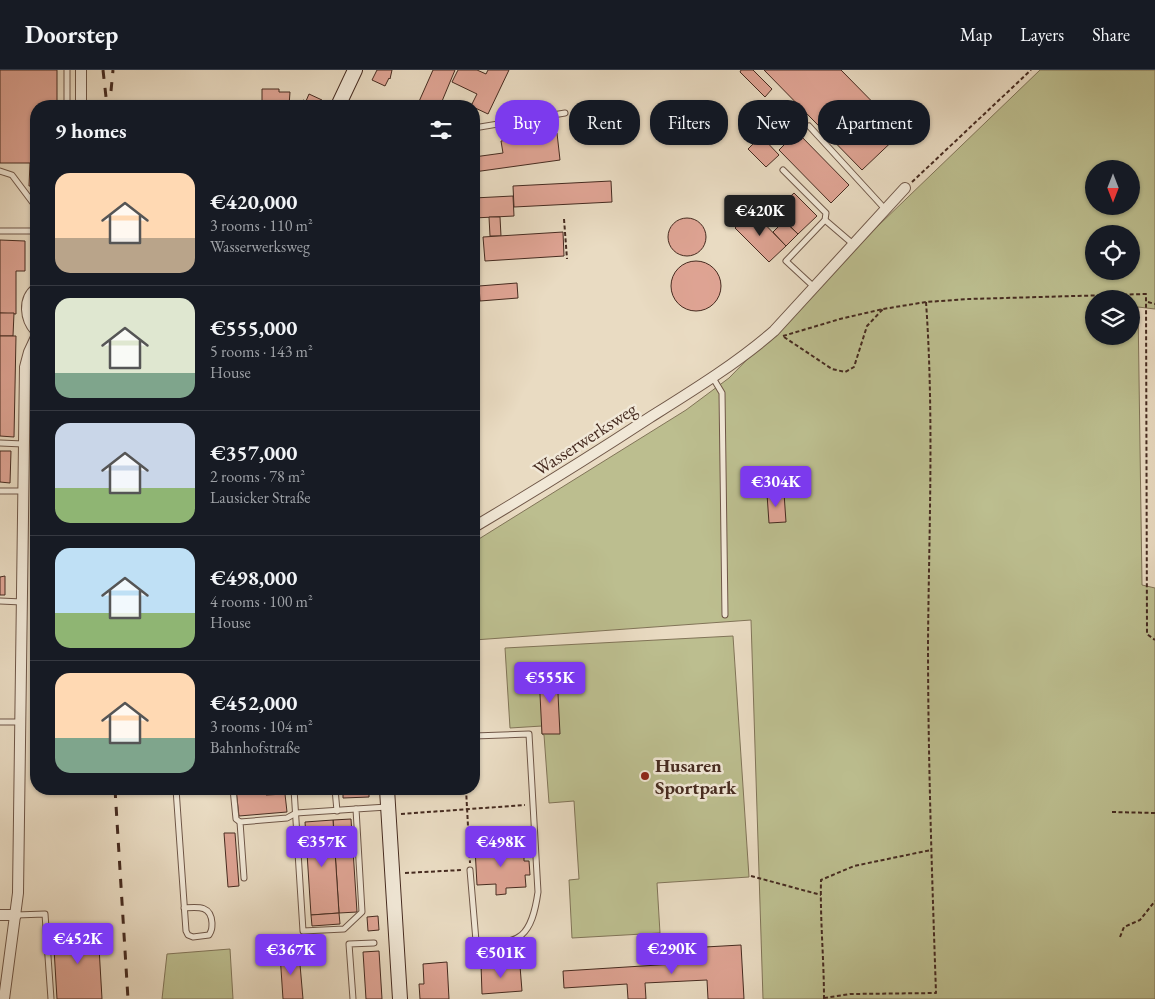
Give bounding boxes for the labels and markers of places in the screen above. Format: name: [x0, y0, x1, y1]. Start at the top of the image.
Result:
pin: €420K: [725, 194, 795, 237]
pin: €304K: [741, 466, 811, 508]
pin: €555K: [515, 662, 585, 704]
place label: Husaren Sportpark: [655, 753, 737, 800]
marker: Husaren Sportpark: [639, 770, 651, 782]
pin: €357K: [287, 826, 357, 868]
pin: €498K: [466, 826, 536, 868]
pin: €452K: [43, 922, 113, 965]
pin: €290K: [637, 932, 707, 975]
pin: €367K: [256, 934, 326, 976]
pin: €501K: [466, 936, 536, 979]

